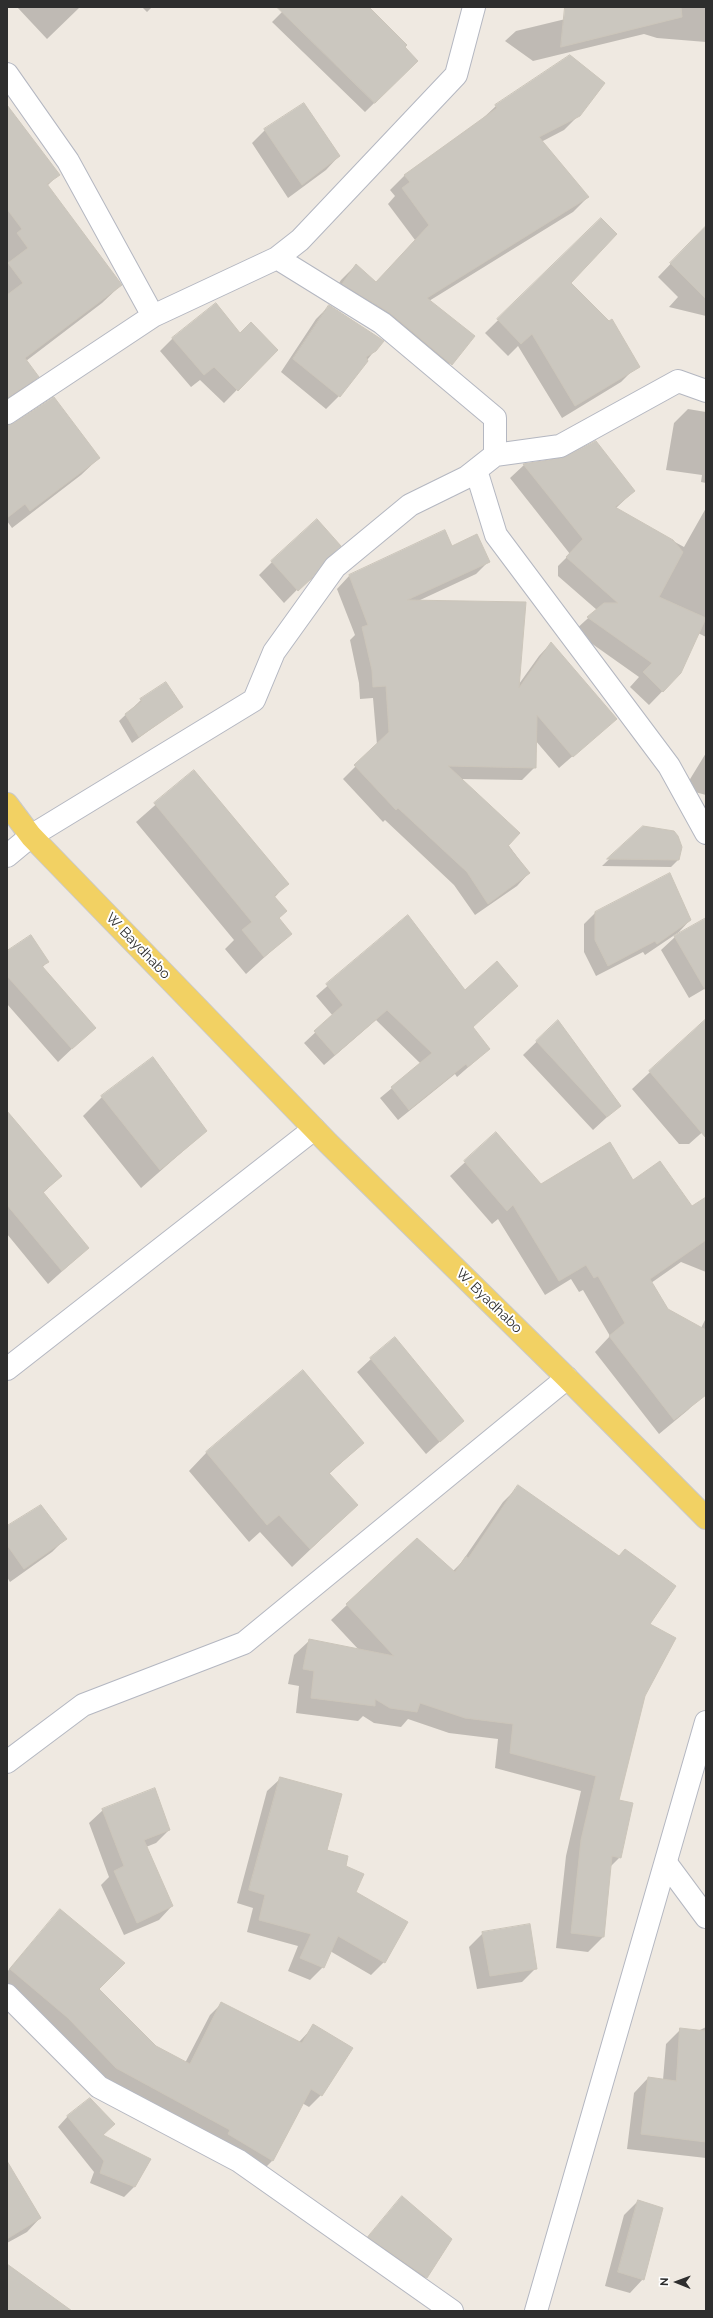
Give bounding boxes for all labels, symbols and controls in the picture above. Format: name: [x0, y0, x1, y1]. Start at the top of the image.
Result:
street label: W. Baydhabo: [102, 909, 174, 983]
street label: W. Byadhabo: [452, 1265, 526, 1337]
north arrow: [657, 2262, 697, 2302]
text: N: [658, 2277, 671, 2286]

